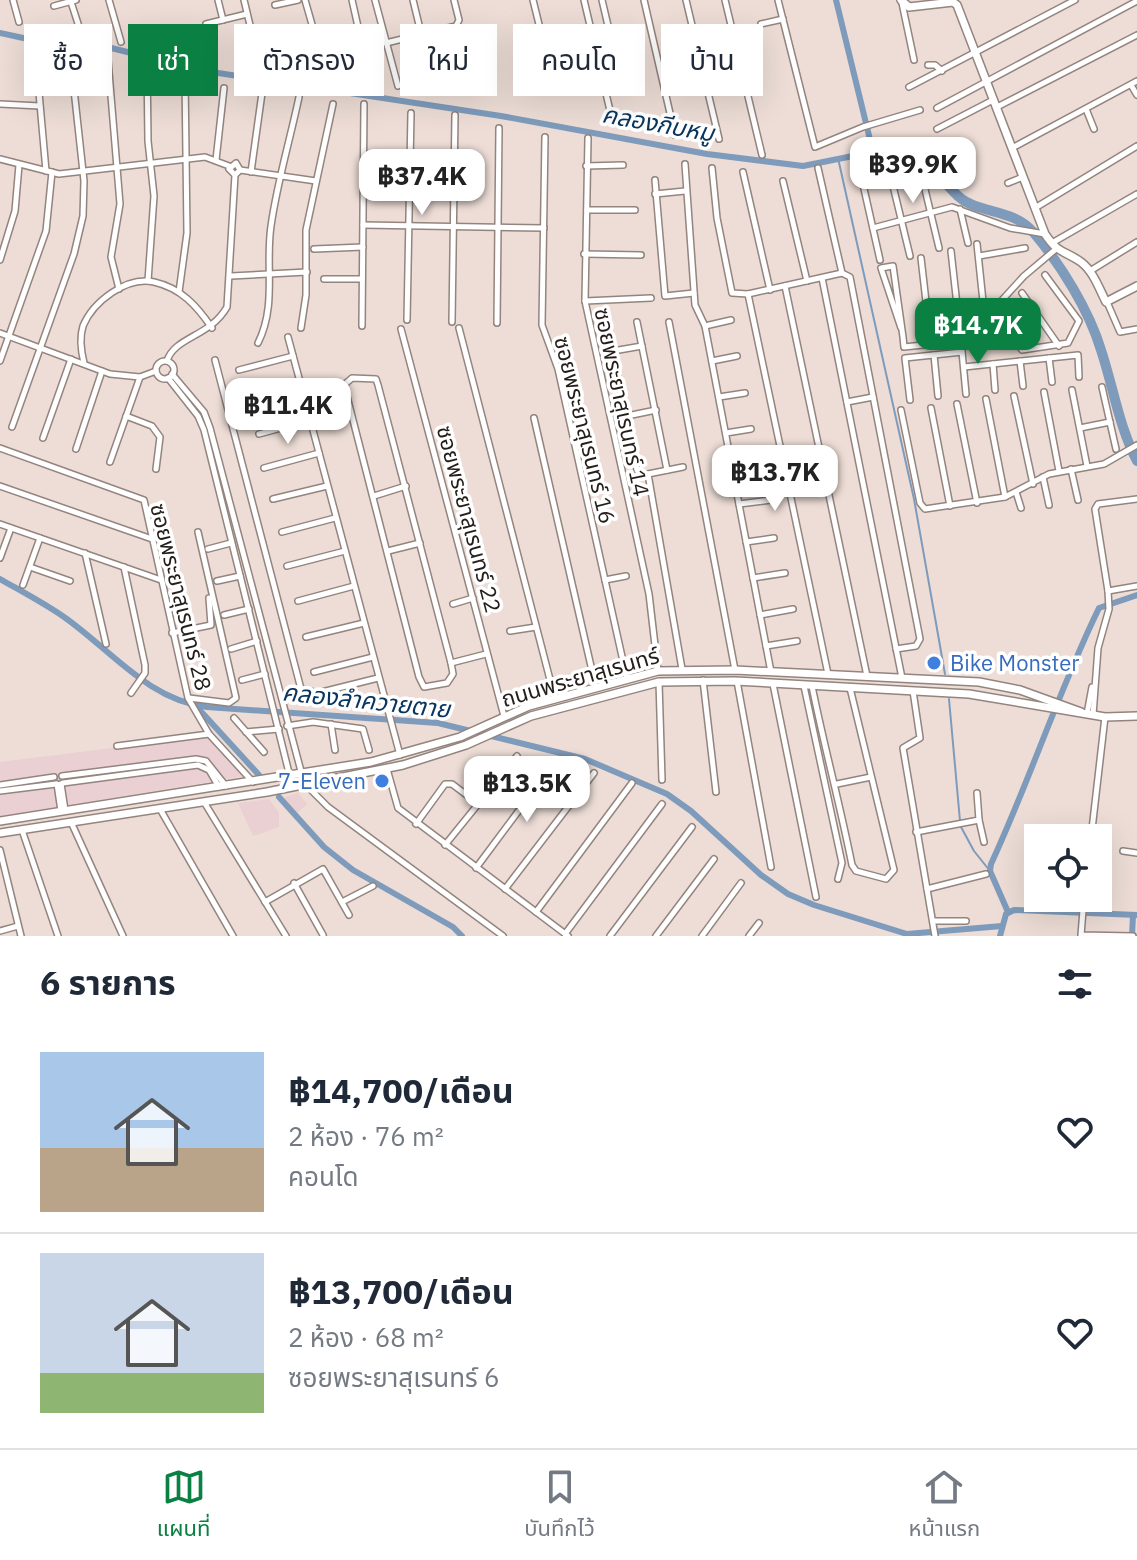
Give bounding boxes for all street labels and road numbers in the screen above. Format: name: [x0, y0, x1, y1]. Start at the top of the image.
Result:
street label: ซอยพระยาสุเรนทร์ 14: [588, 305, 657, 499]
street label: ซอยพระยาสุเรนทร์ 16: [548, 333, 623, 527]
street label: ซอยพระยาสุเรนทร์ 22: [431, 422, 508, 615]
street label: ซอยพระยาสุเรนทร์ 28: [144, 500, 219, 694]
street label: ถนนพระยาสุเรนทร์: [498, 640, 663, 713]

